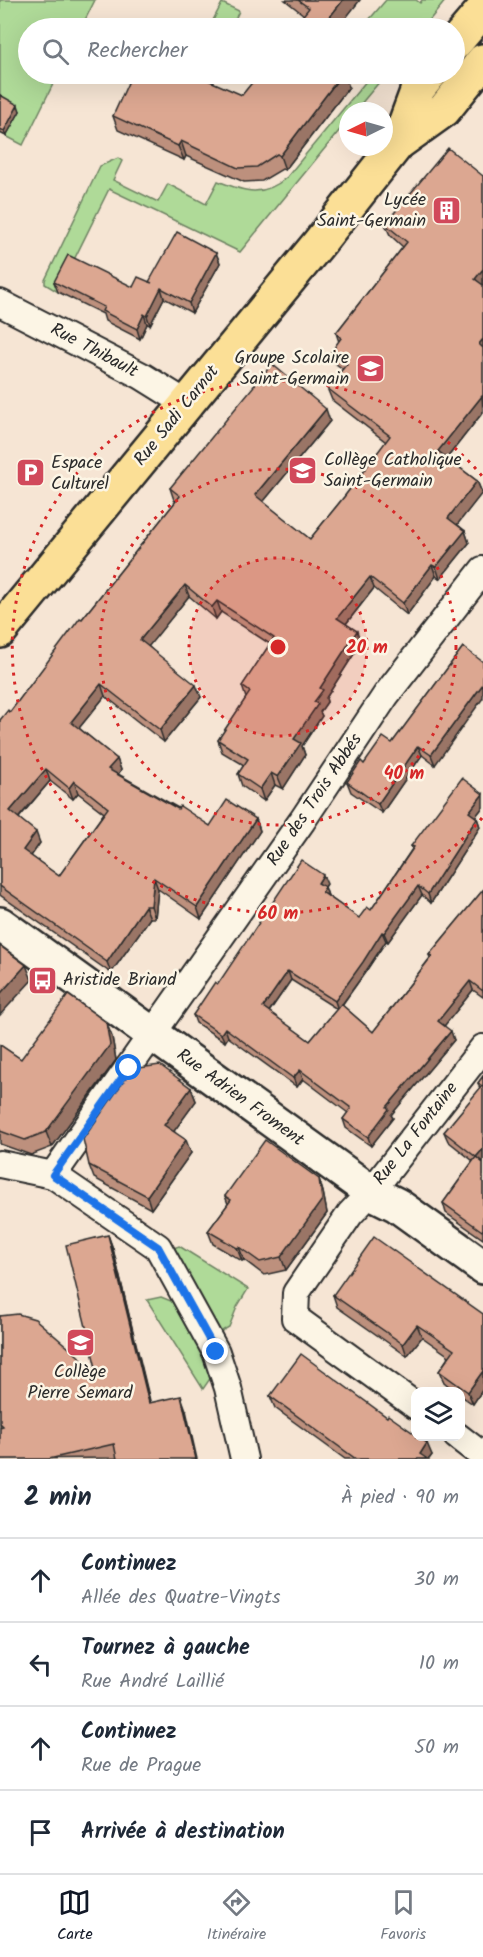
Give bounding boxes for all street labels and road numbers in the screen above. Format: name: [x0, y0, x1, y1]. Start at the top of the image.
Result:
street label: Rue Thibault: [45, 316, 144, 387]
street label: Rue Sadi Carnot: [127, 358, 228, 473]
street label: Rue des Trois Abbés: [260, 727, 370, 872]
street label: Rue Adrien Froment: [170, 1042, 311, 1155]
street label: Rue La Fontaine: [366, 1076, 466, 1192]

